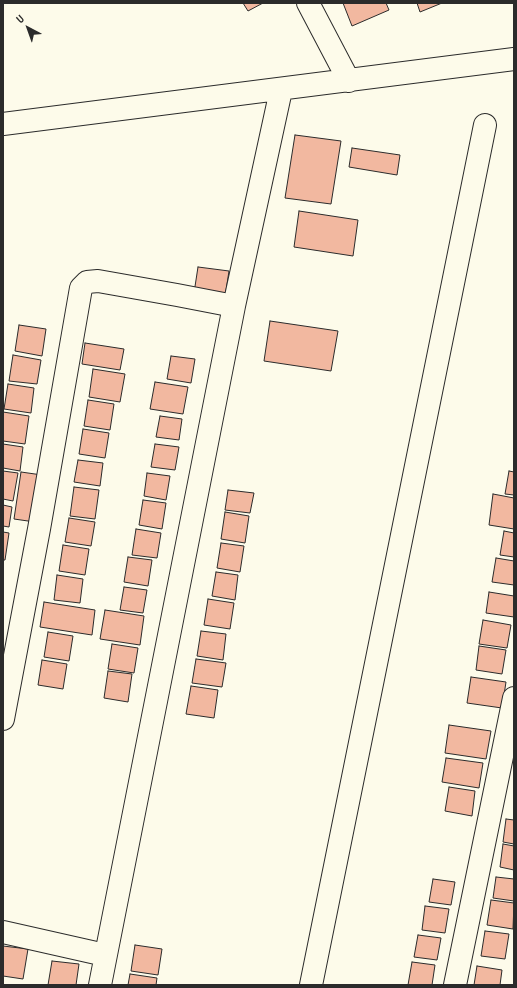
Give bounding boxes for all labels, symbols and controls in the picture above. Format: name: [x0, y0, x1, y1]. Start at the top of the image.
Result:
north arrow: [8, 8, 48, 48]
text: U: [13, 12, 27, 26]

